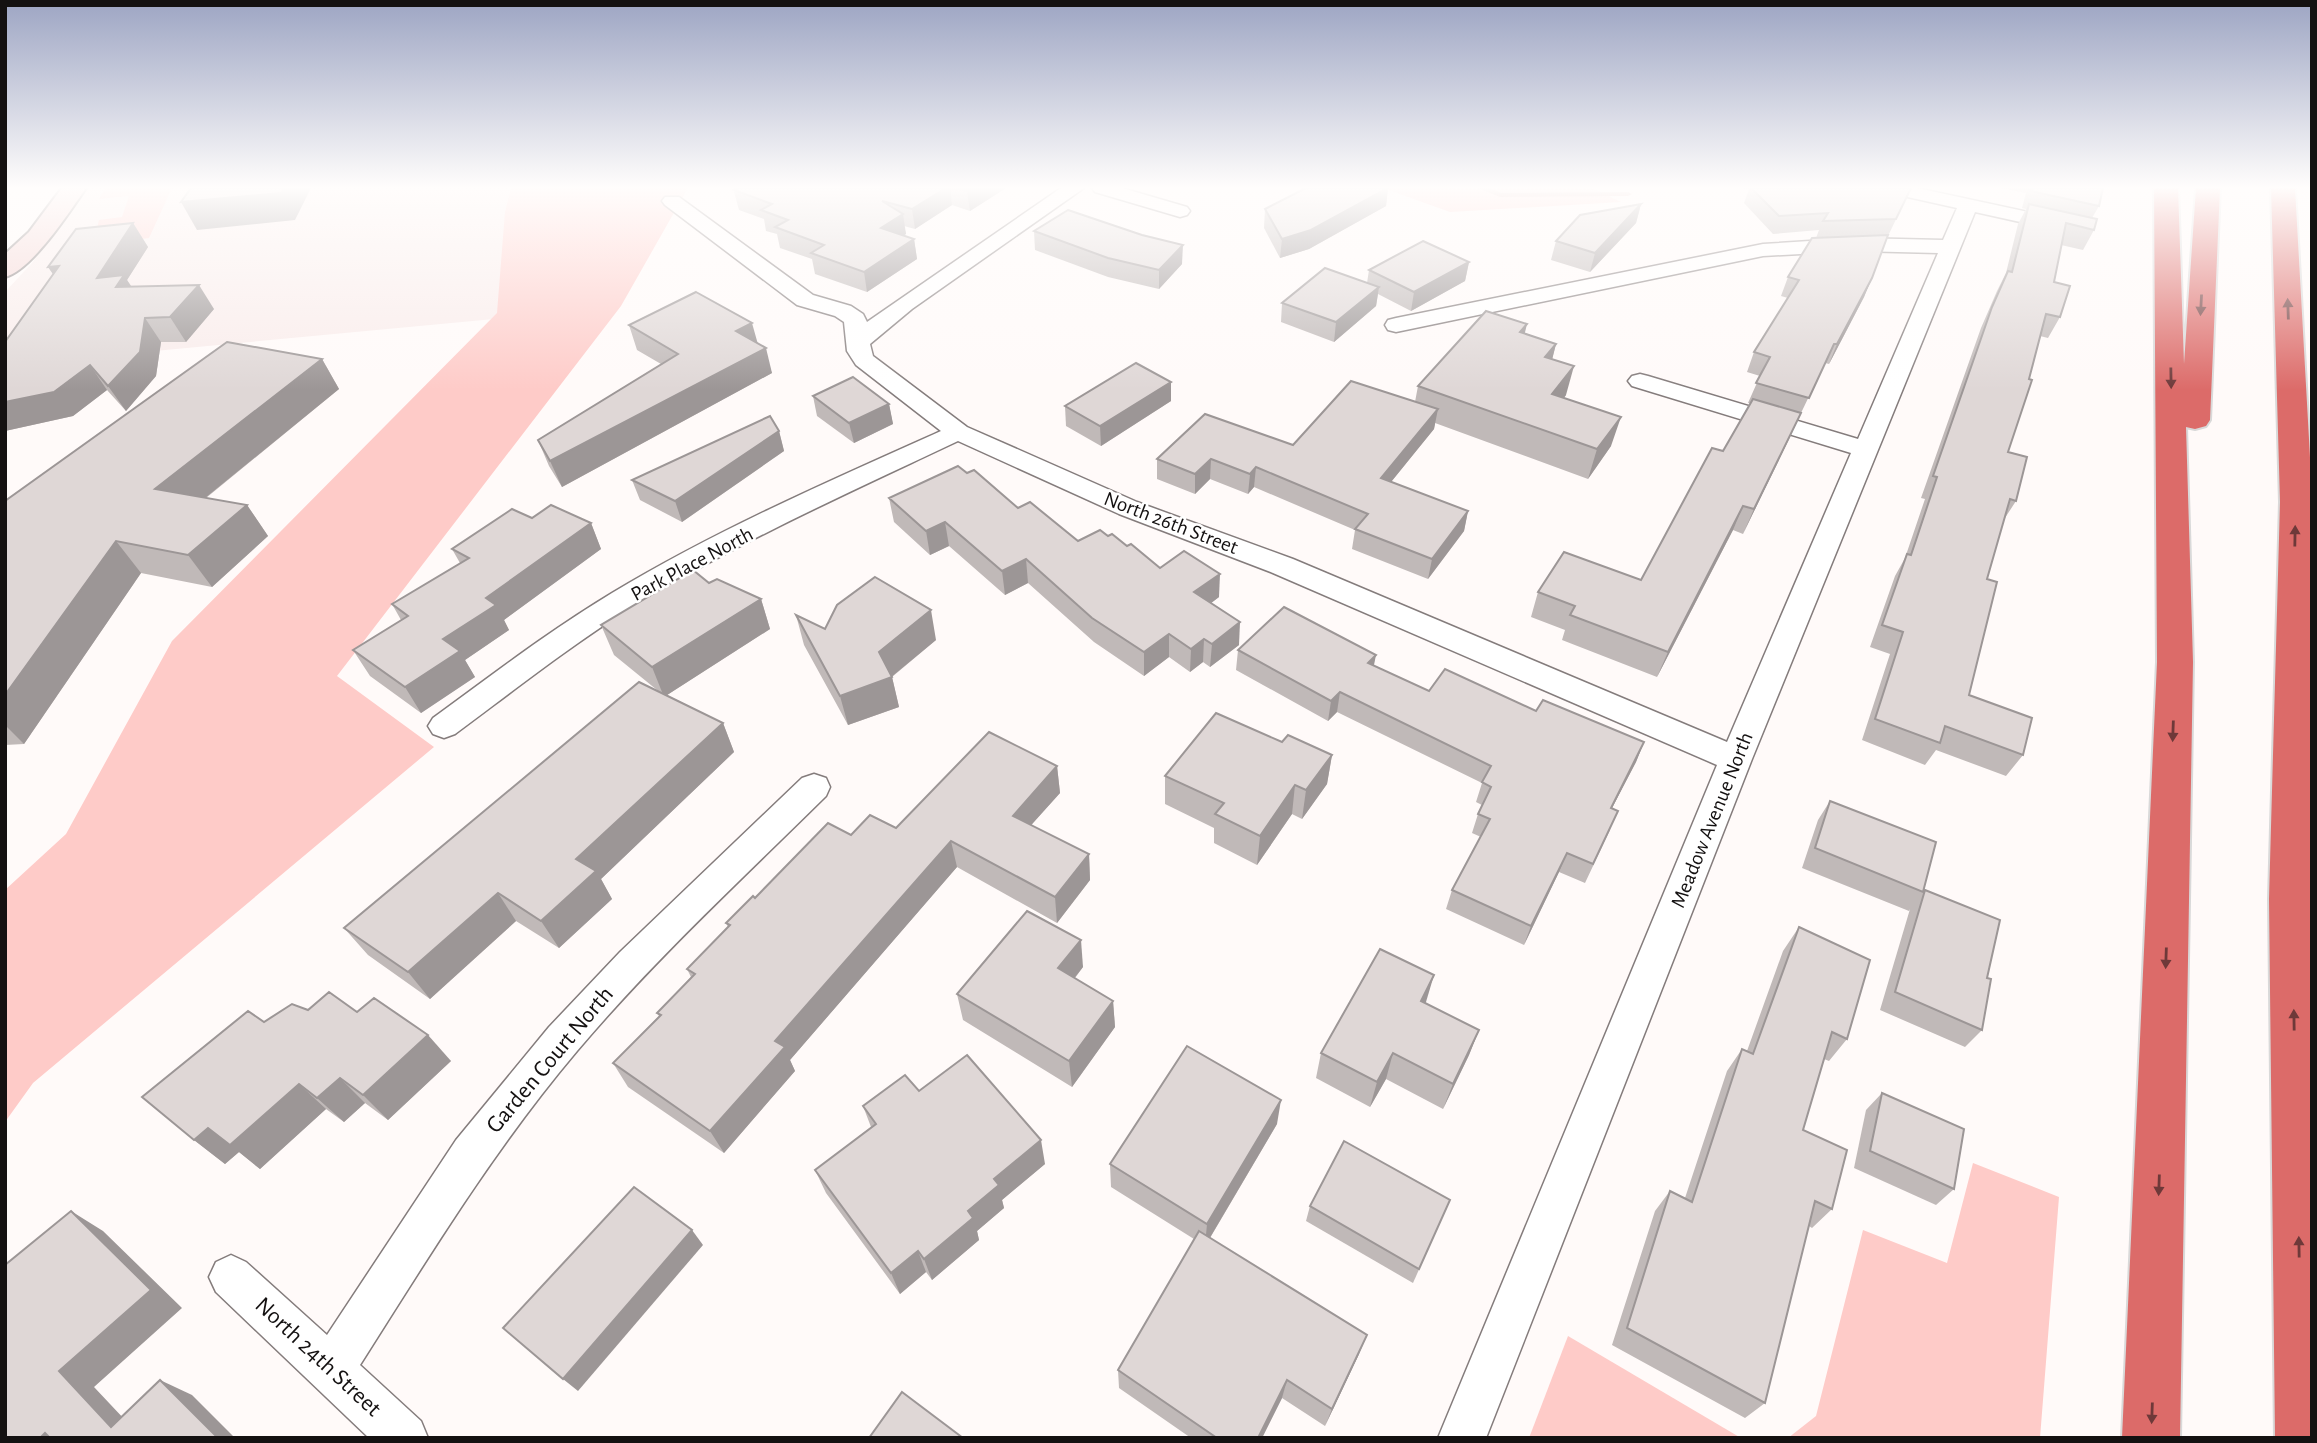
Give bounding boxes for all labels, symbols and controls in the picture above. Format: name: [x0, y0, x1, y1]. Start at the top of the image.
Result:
one-way arrow: [2196, 294, 2207, 316]
one-way arrow: [2282, 298, 2293, 320]
one-way arrow: [2165, 367, 2177, 389]
street label: North 26th Street: [1101, 488, 1241, 558]
street label: Park Place North: [627, 523, 757, 605]
one-way arrow: [2290, 525, 2301, 547]
one-way arrow: [2168, 720, 2179, 742]
street label: Meadow Avenue North: [1667, 729, 1757, 911]
one-way arrow: [2161, 947, 2172, 969]
street label: Garden Court North: [482, 982, 618, 1138]
one-way arrow: [2288, 1008, 2299, 1030]
one-way arrow: [2153, 1175, 2165, 1197]
one-way arrow: [2293, 1236, 2305, 1258]
street label: North 24th Street: [250, 1293, 386, 1421]
one-way arrow: [2146, 1402, 2157, 1424]

